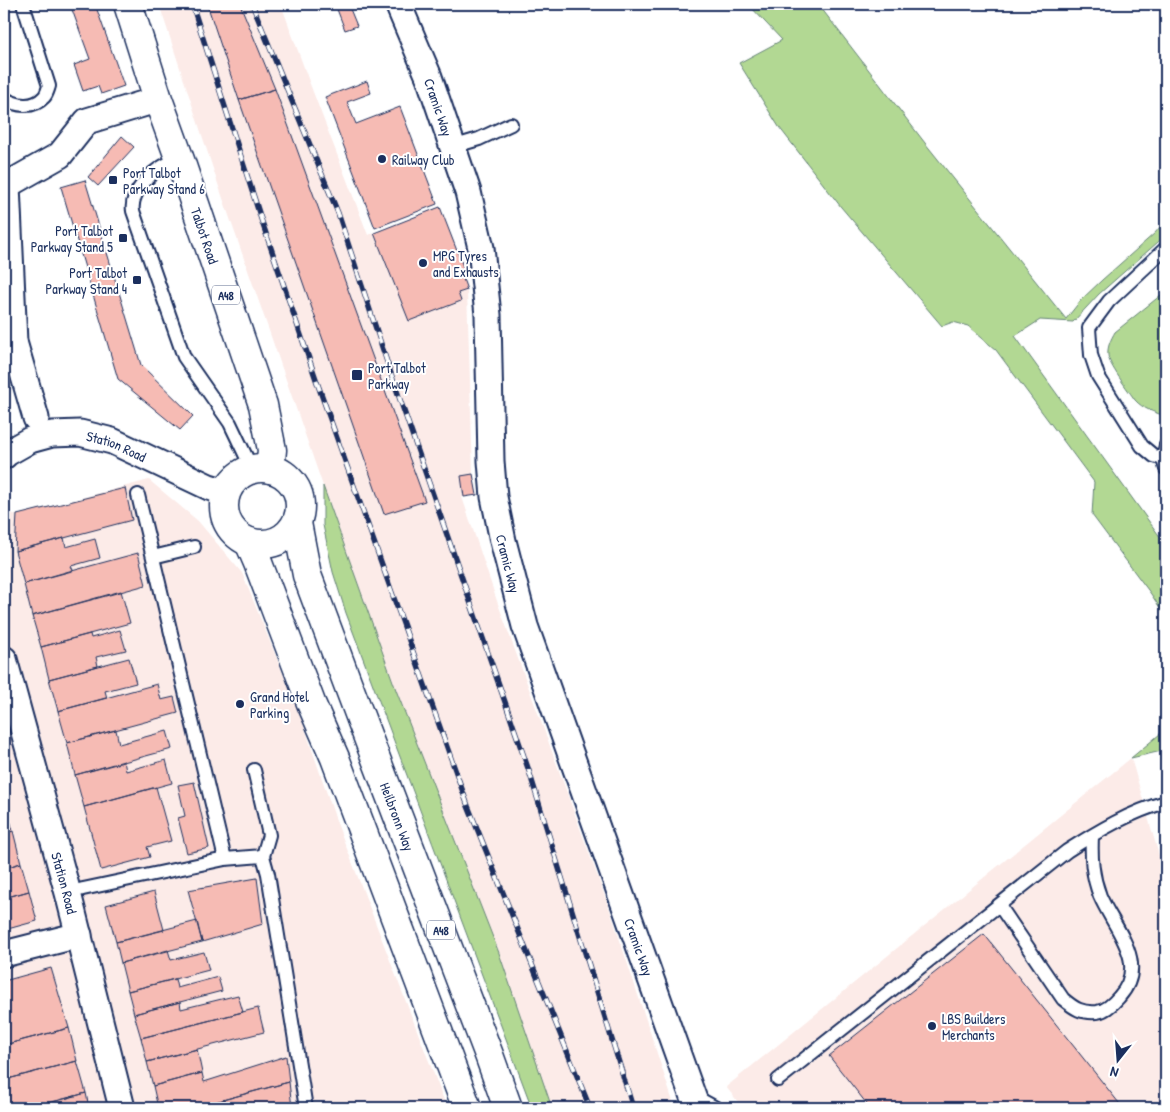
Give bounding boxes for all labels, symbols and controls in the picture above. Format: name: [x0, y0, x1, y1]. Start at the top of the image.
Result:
street label: Cramic Way: [421, 76, 458, 139]
place label: Railway Club: [392, 150, 455, 170]
marker: Railway Club: [376, 153, 388, 165]
place label: Port Talbot Parkway Stand 6: [123, 163, 205, 199]
marker: Port Talbot Parkway Stand 6: [107, 174, 119, 186]
street label: Talbot Road: [187, 205, 224, 266]
place label: Port Talbot Parkway Stand 5: [31, 221, 113, 257]
marker: Port Talbot Parkway Stand 5: [117, 232, 129, 244]
place label: MPG Tyres and Exhausts: [433, 246, 499, 281]
marker: MPG Tyres and Exhausts: [417, 257, 429, 269]
place label: Port Talbot Parkway Stand 4: [45, 263, 127, 299]
marker: Port Talbot Parkway Stand 4: [131, 274, 143, 286]
road number: A48: [212, 286, 240, 304]
place label: Port Talbot Parkway: [368, 358, 426, 394]
marker: Port Talbot Parkway: [350, 368, 364, 382]
street label: Station Road: [85, 425, 150, 466]
street label: Cramic Way: [492, 533, 526, 595]
place label: Grand Hotel Parking: [250, 687, 309, 723]
marker: Grand Hotel Parking: [234, 698, 246, 710]
street label: Heilbronn Way: [376, 780, 420, 854]
street label: Station Road: [48, 850, 82, 916]
street label: Cramic Way: [620, 915, 658, 979]
road number: A48: [427, 920, 455, 940]
place label: LBS Builders Merchants: [942, 1009, 1005, 1044]
marker: LBS Builders Merchants: [926, 1020, 938, 1032]
north arrow: [1092, 1034, 1142, 1084]
text: N: [1107, 1063, 1120, 1083]

